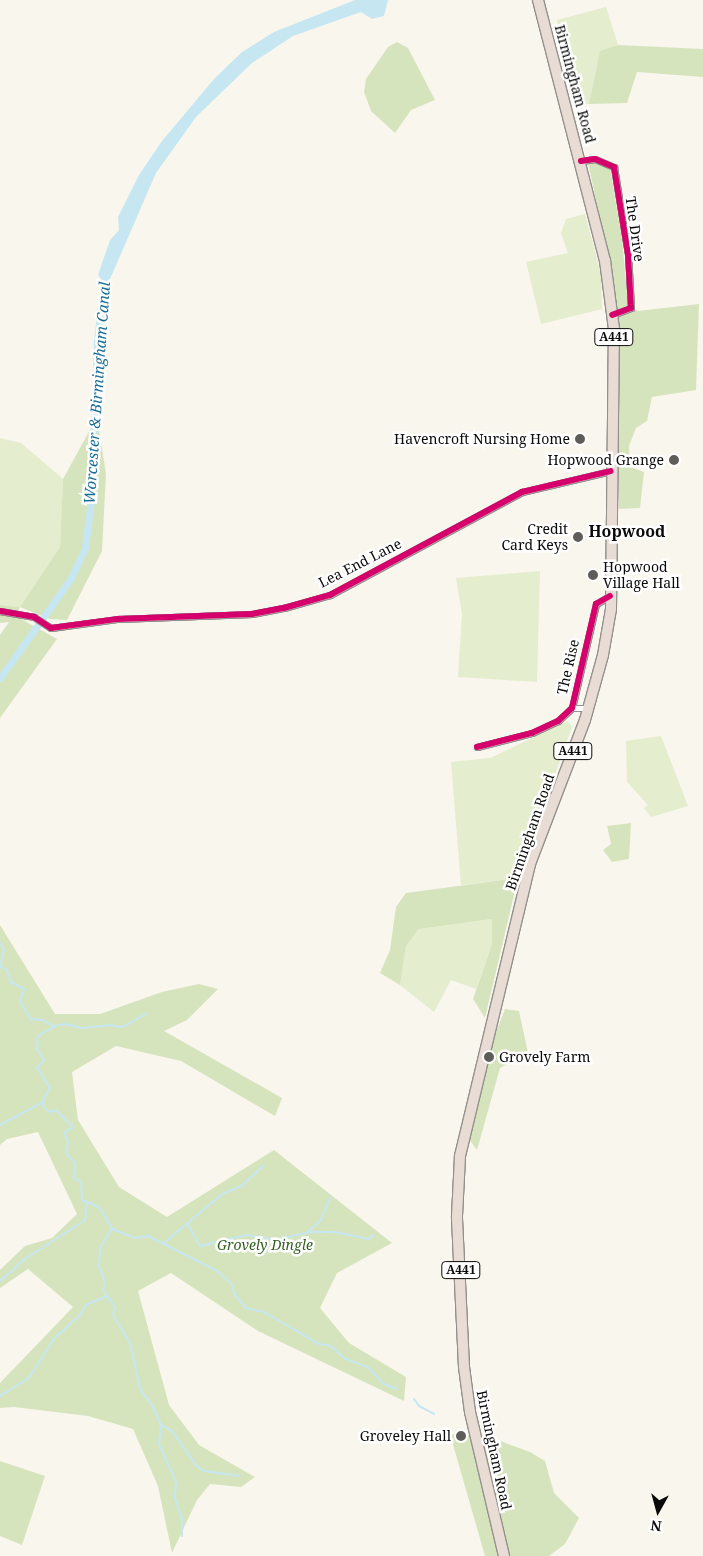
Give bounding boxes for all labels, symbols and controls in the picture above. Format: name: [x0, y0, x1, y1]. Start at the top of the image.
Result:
street label: Birmingham Road: [551, 23, 599, 145]
street label: The Drive: [622, 195, 648, 263]
water label: Worcester & Birmingham Canal: [80, 281, 114, 505]
road number: A441: [594, 328, 634, 347]
place label: Havencroft Nursing Home: [394, 431, 570, 447]
marker: Havencroft Nursing Home: [574, 433, 586, 445]
place label: Hopwood Grange: [548, 452, 664, 468]
marker: Hopwood Grange: [668, 454, 680, 466]
place label: Credit Card Keys: [501, 521, 568, 554]
district label: Hopwood: [589, 521, 665, 541]
marker: Credit Card Keys: [572, 531, 584, 543]
street label: Lea End Lane: [316, 535, 404, 591]
place label: Hopwood Village Hall: [603, 559, 680, 592]
marker: Hopwood Village Hall: [587, 569, 599, 581]
street label: The Rise: [554, 638, 582, 696]
road number: A441: [553, 741, 593, 760]
street label: Birmingham Road: [502, 772, 558, 892]
place label: Grovely Farm: [499, 1049, 591, 1065]
marker: Grovely Farm: [483, 1051, 495, 1063]
park label: Grovely Dingle: [217, 1237, 313, 1253]
road number: A441: [441, 1260, 481, 1280]
street label: Birmingham Road: [473, 1389, 515, 1511]
place label: Groveley Hall: [360, 1428, 451, 1444]
marker: Groveley Hall: [455, 1430, 467, 1442]
north arrow: [633, 1486, 683, 1536]
text: N: [649, 1516, 663, 1536]

